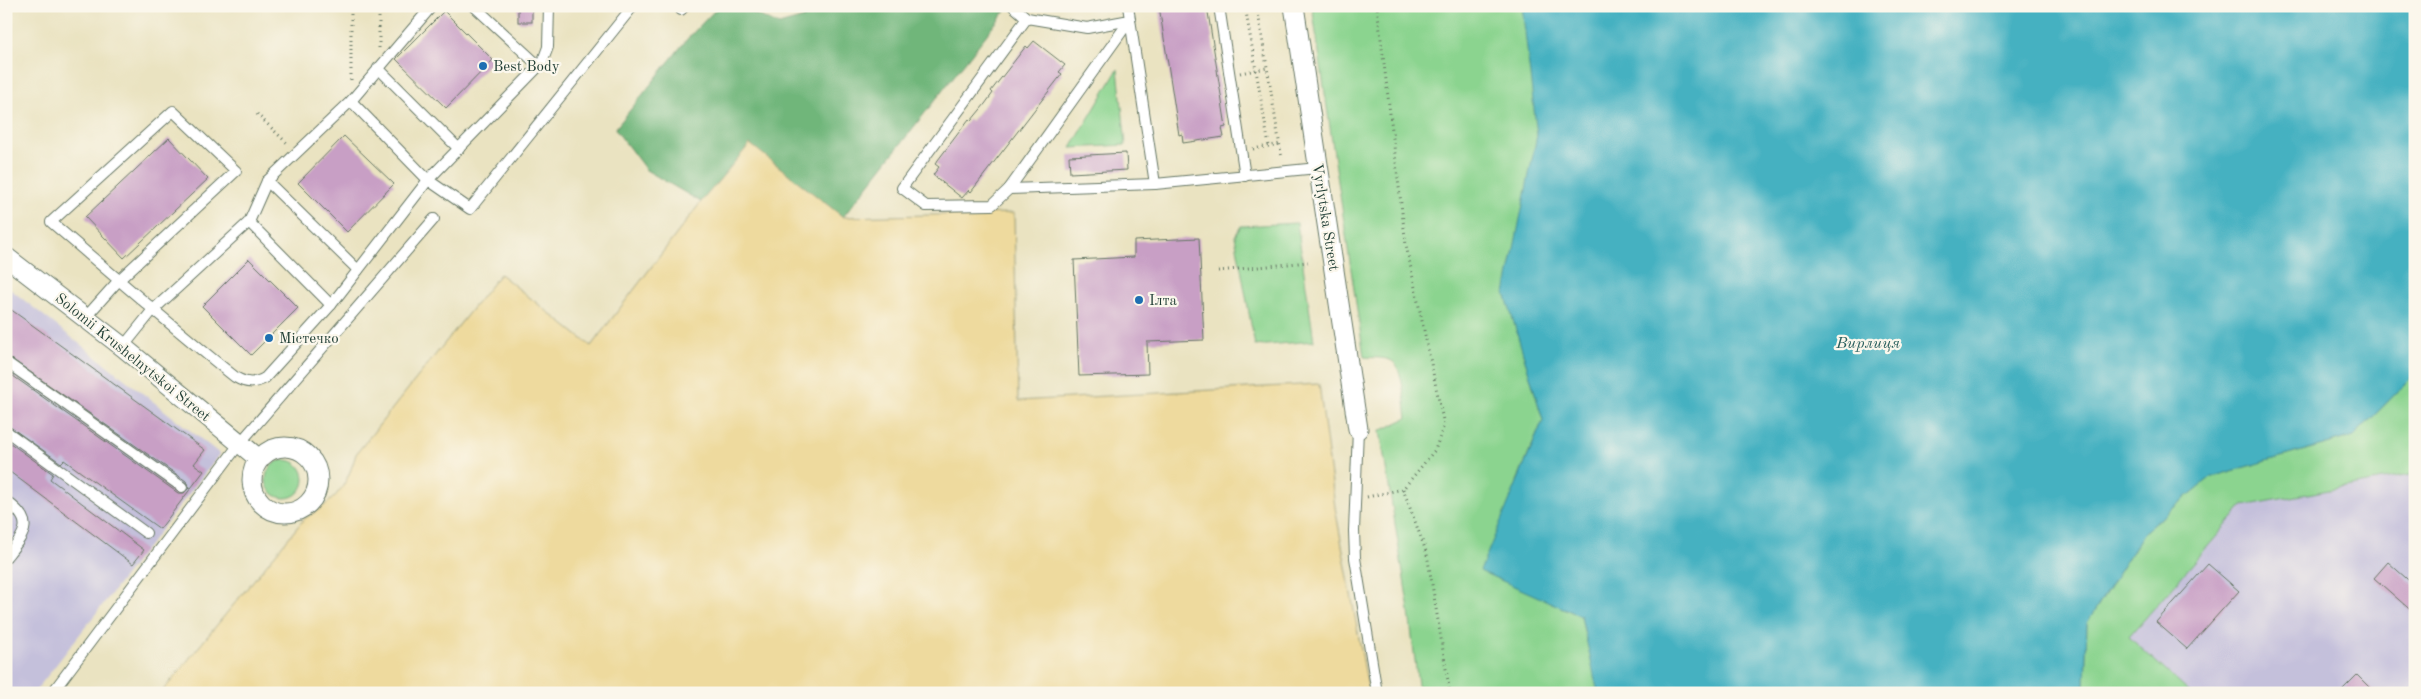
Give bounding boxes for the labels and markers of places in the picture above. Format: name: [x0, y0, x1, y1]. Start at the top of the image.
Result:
marker: Best Body: [477, 60, 489, 72]
place label: Best Body: [493, 60, 560, 75]
marker: Ілта: [1133, 294, 1145, 306]
place label: Ілта: [1149, 294, 1178, 309]
marker: Містечко: [263, 332, 275, 344]
place label: Містечко: [279, 332, 339, 347]

